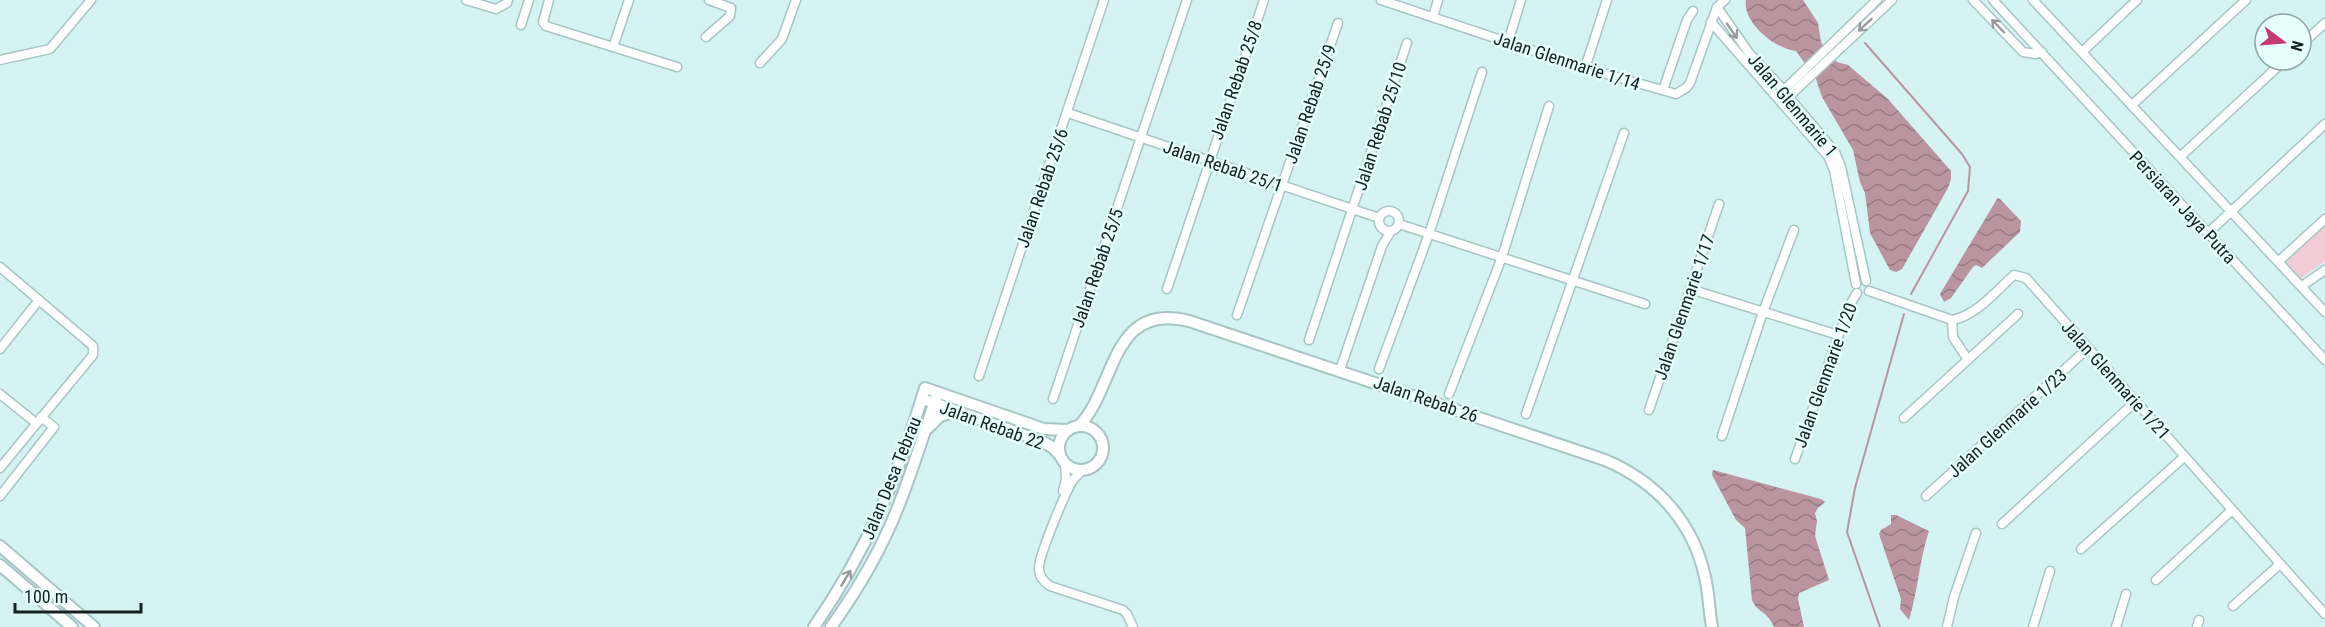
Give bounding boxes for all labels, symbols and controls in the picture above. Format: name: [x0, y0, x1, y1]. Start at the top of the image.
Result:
north arrow: [2253, 12, 2313, 72]
street label: Jalan Rebab 25/8: [1206, 18, 1266, 142]
one-way arrow: [1858, 18, 1873, 32]
one-way arrow: [1991, 19, 2005, 34]
one-way arrow: [1726, 22, 1738, 38]
street label: Jalan Glenmarie 1/14: [1491, 27, 1643, 95]
text: N: [2286, 39, 2307, 53]
street label: Jalan Rebab 25/9: [1280, 42, 1340, 166]
street label: Jalan Glenmarie 1: [1744, 49, 1842, 161]
street label: Jalan Rebab 25/10: [1349, 59, 1411, 193]
street label: Jalan Rebab 25/6: [1012, 126, 1072, 250]
street label: Jalan Rebab 25/1: [1161, 136, 1285, 196]
street label: Persiaran Jaya Putra: [2125, 146, 2241, 268]
street label: Jalan Rebab 25/5: [1067, 205, 1127, 330]
street label: Jalan Glenmarie 1/17: [1649, 231, 1719, 383]
street label: Jalan Glenmarie 1/20: [1789, 300, 1861, 450]
street label: Jalan Glenmarie 1/21: [2057, 316, 2175, 444]
street label: Jalan Glenmarie 1/23: [1943, 364, 2071, 482]
street label: Jalan Rebab 26: [1371, 371, 1481, 427]
street label: Jalan Rebab 22: [937, 396, 1047, 454]
street label: Jalan Desa Tebrau: [857, 414, 925, 542]
one-way arrow: [840, 570, 852, 587]
scale bar: [15, 576, 141, 614]
text: 100 m: [24, 586, 68, 607]

